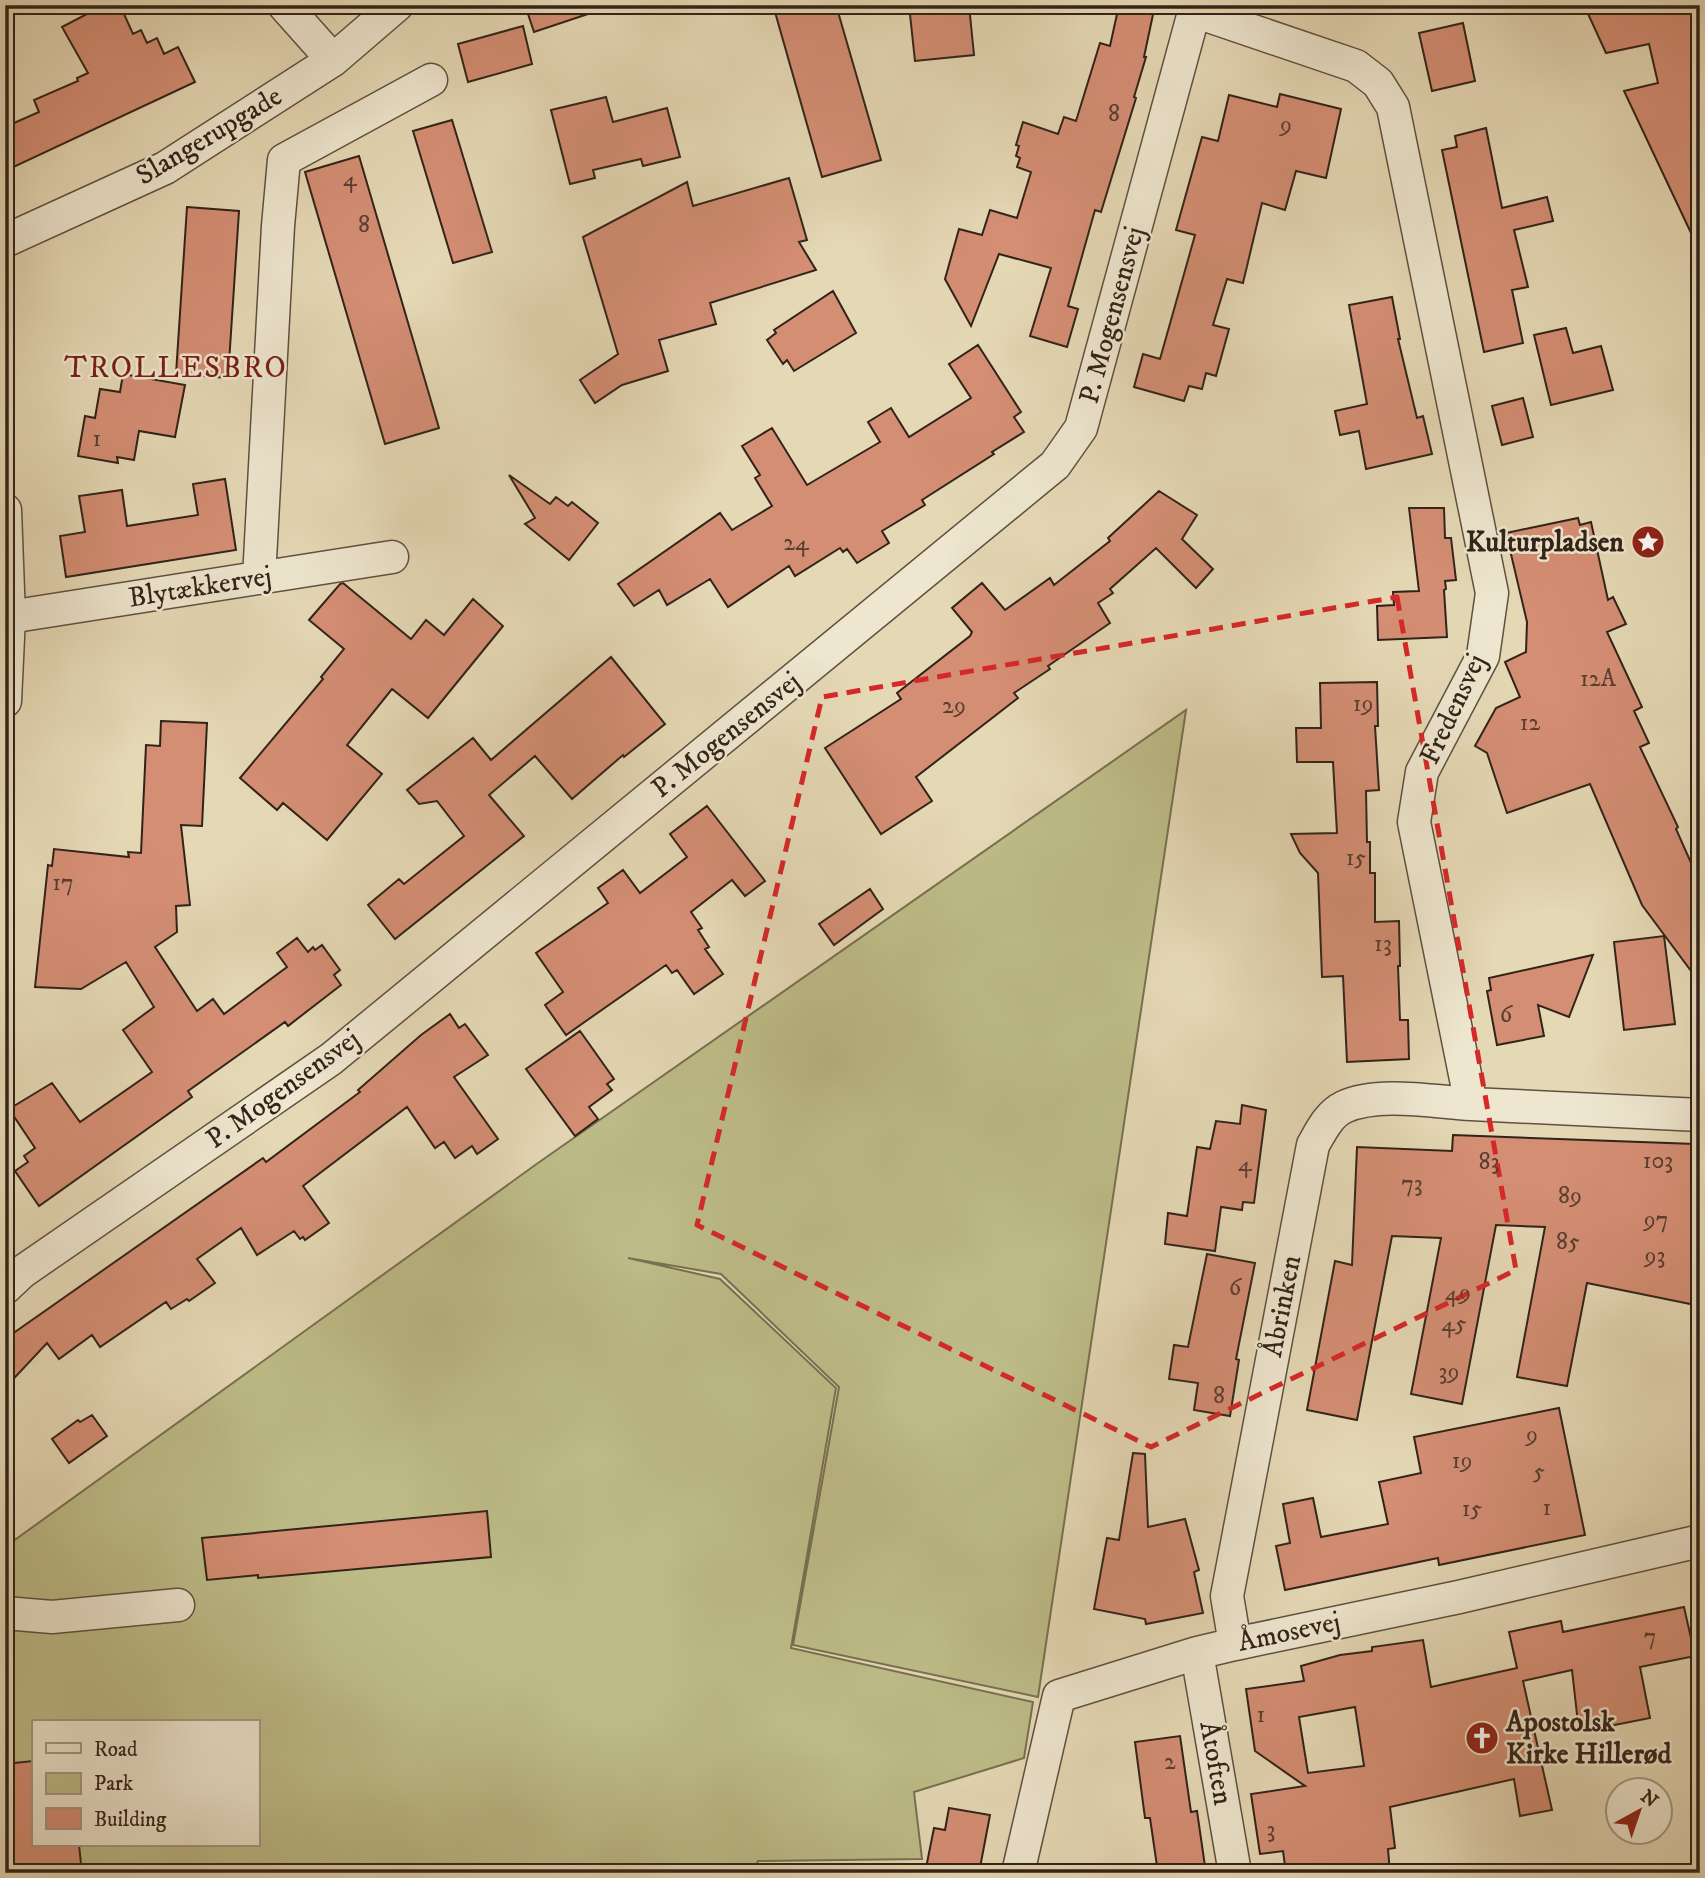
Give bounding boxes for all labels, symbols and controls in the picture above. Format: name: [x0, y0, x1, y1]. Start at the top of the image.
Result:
street label: Slangerupgade: [130, 79, 288, 193]
house number: 8: [1108, 99, 1120, 129]
house number: 9: [1279, 110, 1292, 140]
house number: 4: [343, 164, 358, 194]
house number: 8: [358, 210, 370, 240]
street label: P. Mogensensvej: [1072, 223, 1152, 407]
district label: TROLLESBRO: [64, 350, 288, 387]
house number: 1: [93, 424, 101, 454]
place icon: Kulturpladsen: [1629, 523, 1667, 561]
place label: Kulturpladsen: [1466, 525, 1624, 560]
house number: 24: [783, 528, 810, 558]
street label: Blytækkervej: [126, 558, 274, 616]
street label: Fredensvej: [1412, 648, 1494, 770]
street label: P. Mogensensvej: [644, 664, 808, 806]
house number: 12A: [1580, 664, 1617, 694]
house number: 19: [1353, 689, 1373, 719]
house number: 29: [942, 691, 966, 721]
house number: 12: [1520, 708, 1541, 738]
house number: 15: [1346, 843, 1366, 873]
house number: 17: [52, 868, 74, 898]
house number: 13: [1374, 929, 1392, 959]
house number: 6: [1500, 1000, 1514, 1030]
street label: P. Mogensensvej: [199, 1021, 367, 1157]
house number: 103: [1643, 1146, 1673, 1176]
house number: 83: [1479, 1147, 1499, 1177]
house number: 4: [1238, 1149, 1253, 1179]
house number: 73: [1401, 1169, 1423, 1199]
house number: 89: [1558, 1181, 1582, 1211]
house number: 97: [1643, 1205, 1668, 1235]
house number: 85: [1556, 1227, 1580, 1257]
house number: 93: [1644, 1241, 1665, 1271]
street label: Åbrinken: [1254, 1252, 1309, 1360]
house number: 6: [1229, 1273, 1243, 1303]
house number: 49: [1445, 1278, 1471, 1308]
house number: 45: [1441, 1309, 1467, 1339]
house number: 39: [1439, 1357, 1459, 1387]
house number: 8: [1213, 1381, 1225, 1411]
house number: 9: [1525, 1420, 1538, 1450]
house number: 19: [1452, 1446, 1472, 1476]
house number: 5: [1533, 1457, 1545, 1487]
house number: 1: [1543, 1493, 1551, 1523]
house number: 15: [1462, 1494, 1482, 1524]
street label: Åmosevej: [1234, 1603, 1343, 1660]
house number: 7: [1644, 1622, 1656, 1652]
house number: 1: [1257, 1700, 1265, 1730]
place label: Apostolsk Kirke Hillerød: [1505, 1705, 1672, 1772]
street label: Åtoften: [1191, 1718, 1242, 1808]
church icon: Apostolsk Kirke Hillerød: [1463, 1719, 1501, 1757]
legend: [32, 1720, 259, 1846]
text: Road: [94, 1737, 138, 1763]
house number: 2: [1164, 1747, 1176, 1777]
text: Park: [94, 1771, 134, 1797]
north arrow: [1604, 1776, 1674, 1846]
text: N: [1636, 1785, 1663, 1813]
text: Building: [94, 1807, 167, 1833]
house number: 3: [1267, 1815, 1275, 1845]

